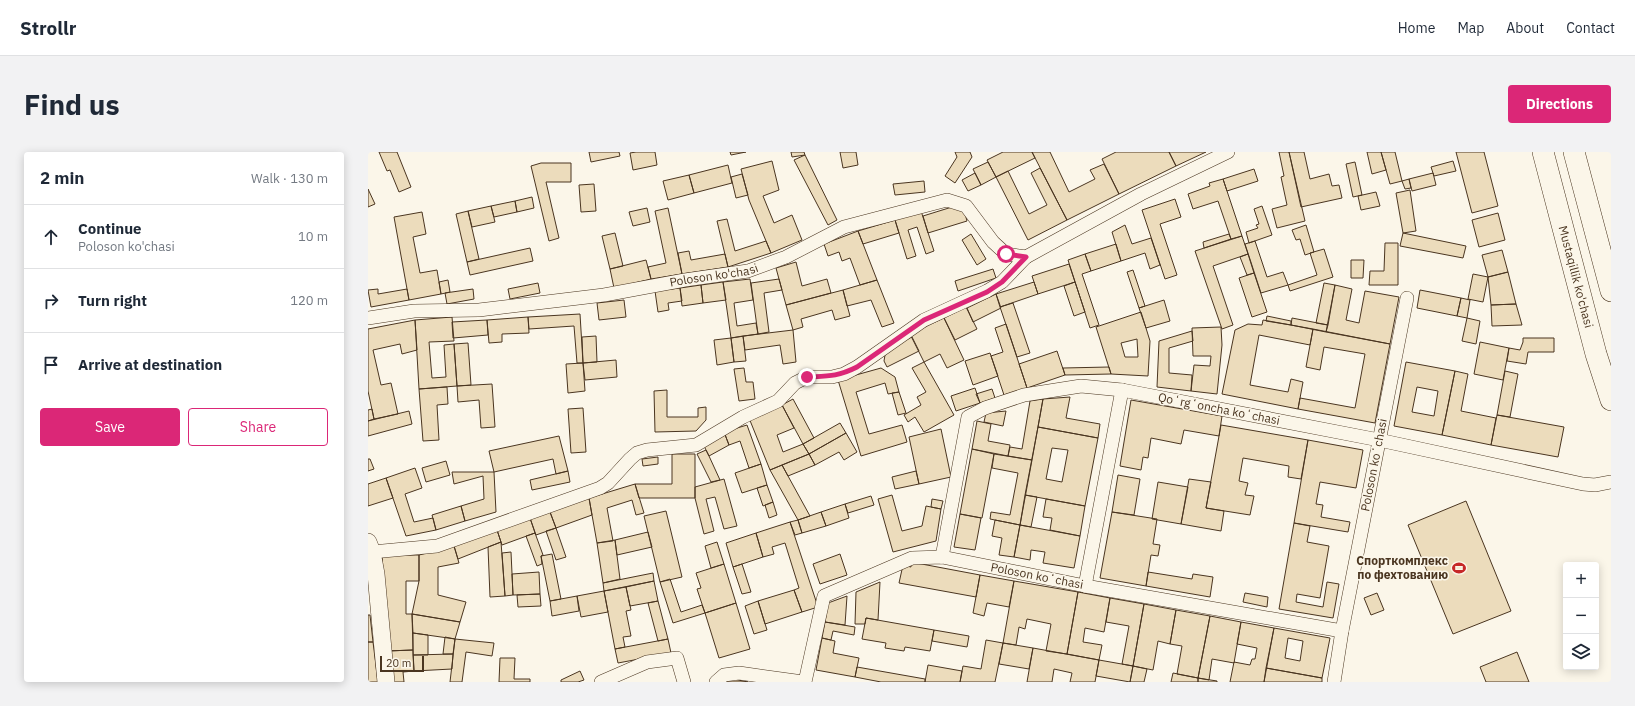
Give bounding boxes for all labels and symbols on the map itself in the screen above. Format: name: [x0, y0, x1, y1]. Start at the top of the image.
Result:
street label: Mustaqillik ko'chasi: [1556, 224, 1597, 329]
route start: [997, 245, 1015, 263]
street label: Poloson ko'chasi: [668, 260, 760, 290]
route end: [798, 368, 816, 386]
street label: Qoʻrgʻoncha koʻchasi: [1157, 389, 1281, 428]
street label: Poloson koʻchasi: [1357, 417, 1390, 513]
place label: Спорткомплекс по фехтованию: [1356, 553, 1448, 582]
street label: Poloson koʻchasi: [989, 559, 1085, 592]
sports icon: Спорткомплекс по фехтованию: [1451, 560, 1467, 576]
scale bar: [380, 654, 424, 673]

